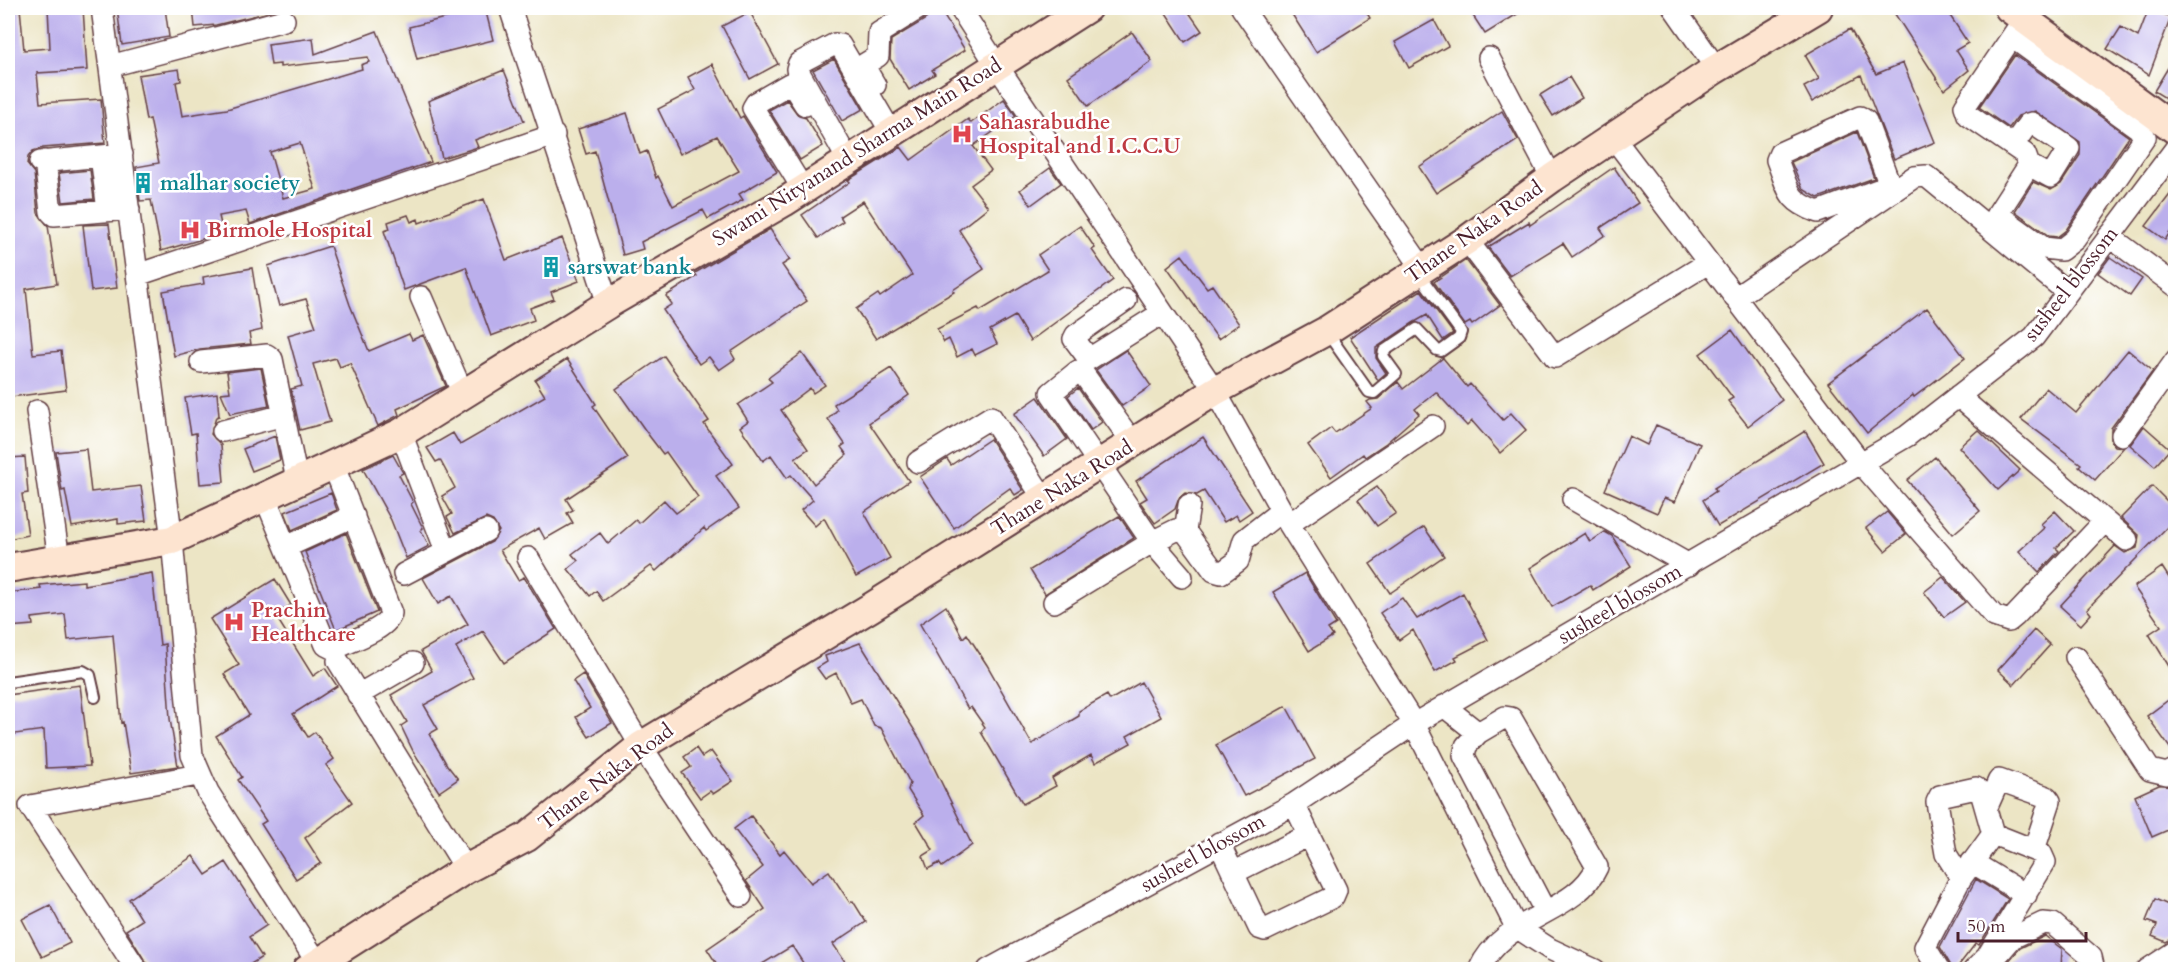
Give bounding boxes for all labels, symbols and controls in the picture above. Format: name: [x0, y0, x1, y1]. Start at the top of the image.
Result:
street label: Swami Nityanand Sharma Main Road: [707, 51, 1007, 253]
place label: Sahasrabudhe Hospital and I.C.C.U: [979, 108, 1181, 161]
hospital icon: Sahasrabudhe Hospital and I.C.C.U: [950, 122, 974, 146]
place label: malhar society: [160, 169, 300, 198]
building icon: malhar society: [131, 171, 155, 195]
street label: Thane Naka Road: [1399, 174, 1549, 290]
place label: Birmole Hospital: [207, 216, 372, 245]
hospital icon: Birmole Hospital: [178, 218, 202, 242]
street label: susheel blossom: [2017, 220, 2125, 347]
place label: sarswat bank: [568, 253, 692, 282]
building icon: sarswat bank: [539, 255, 563, 279]
street label: Thane Naka Road: [986, 433, 1138, 543]
street label: susheel blossom: [1553, 557, 1687, 651]
place label: Prachin Healthcare: [251, 596, 356, 649]
hospital icon: Prachin Healthcare: [222, 610, 246, 634]
street label: Thane Naka Road: [532, 717, 680, 837]
street label: susheel blossom: [1135, 807, 1271, 899]
scale bar: [1958, 905, 2086, 943]
text: 50 m: [1967, 914, 2006, 939]

